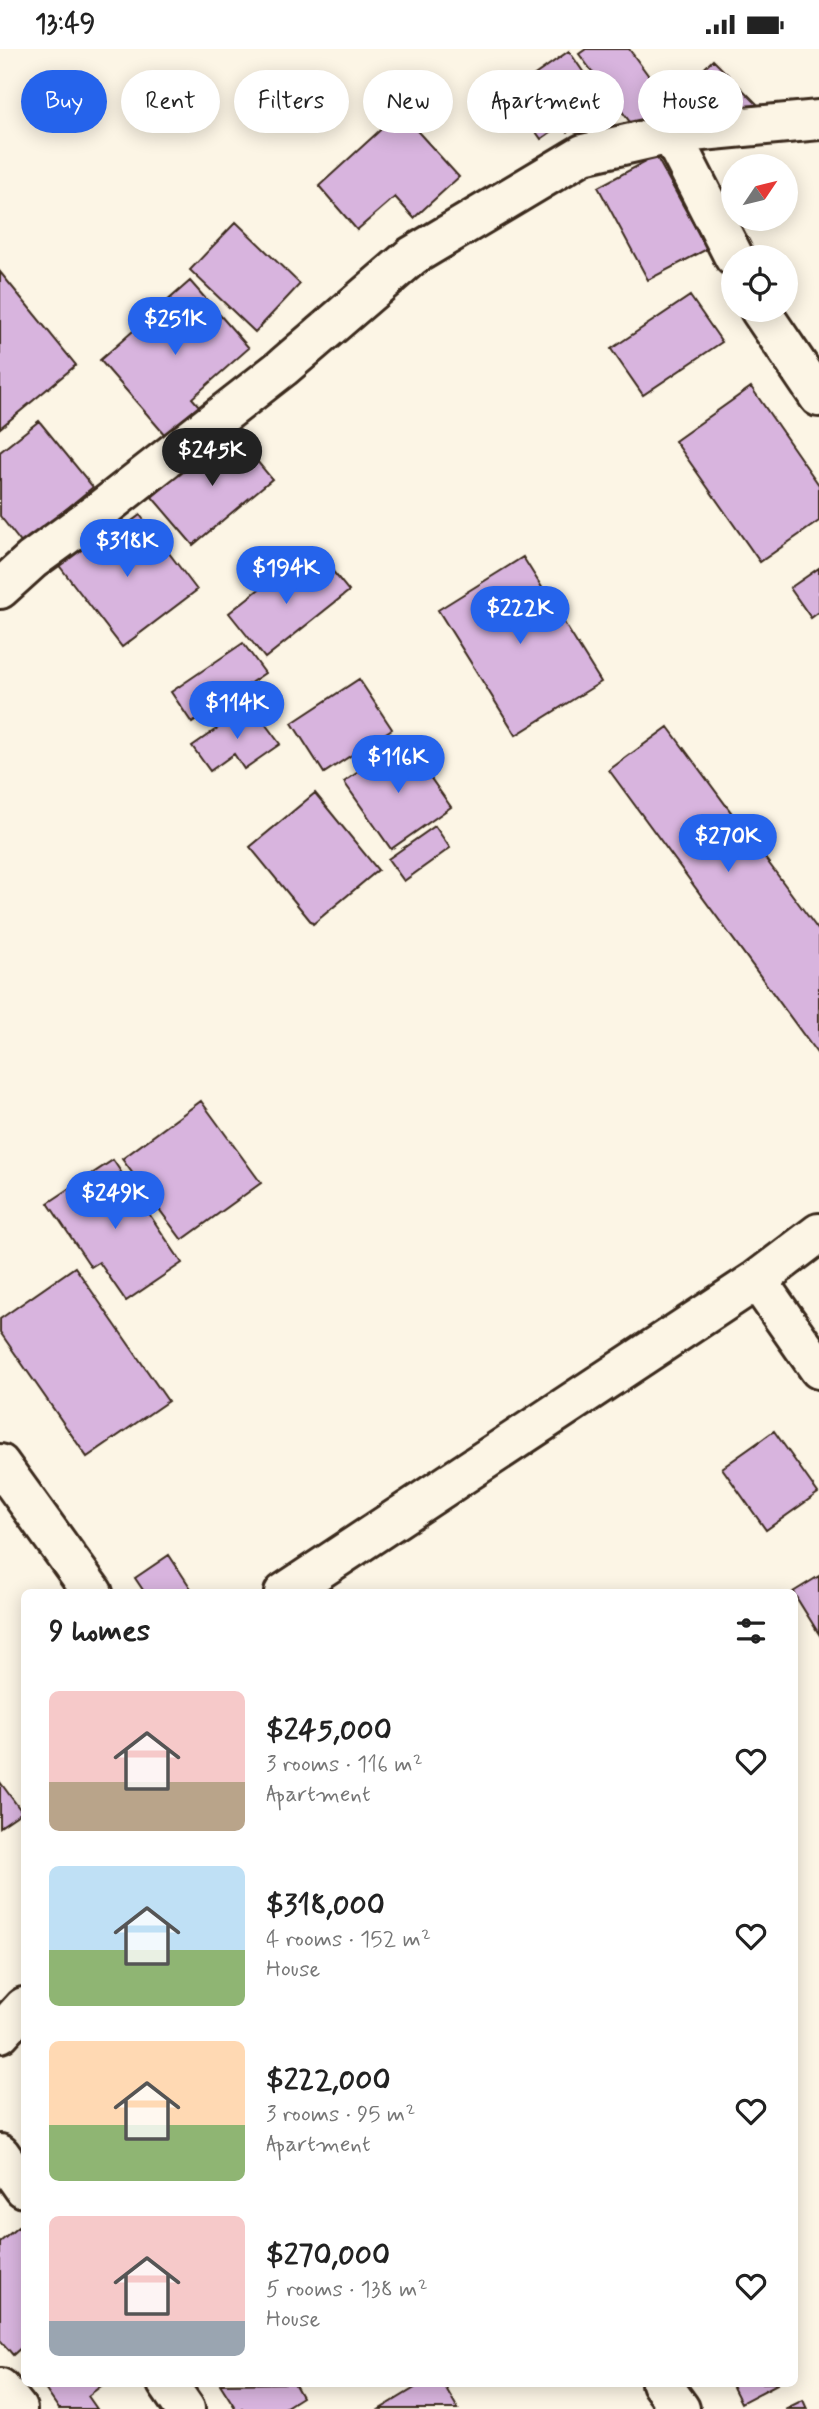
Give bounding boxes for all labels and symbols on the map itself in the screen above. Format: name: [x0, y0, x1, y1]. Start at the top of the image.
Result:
north arrow: [721, 154, 798, 231]
pin: $251K: [126, 297, 224, 357]
pin: $245K: [163, 429, 261, 488]
pin: $318K: [78, 519, 176, 579]
pin: $194K: [237, 547, 335, 606]
pin: $222K: [471, 587, 569, 646]
pin: $114K: [188, 681, 286, 741]
pin: $116K: [349, 735, 447, 795]
pin: $270K: [679, 815, 777, 874]
pin: $249K: [66, 1171, 164, 1231]

